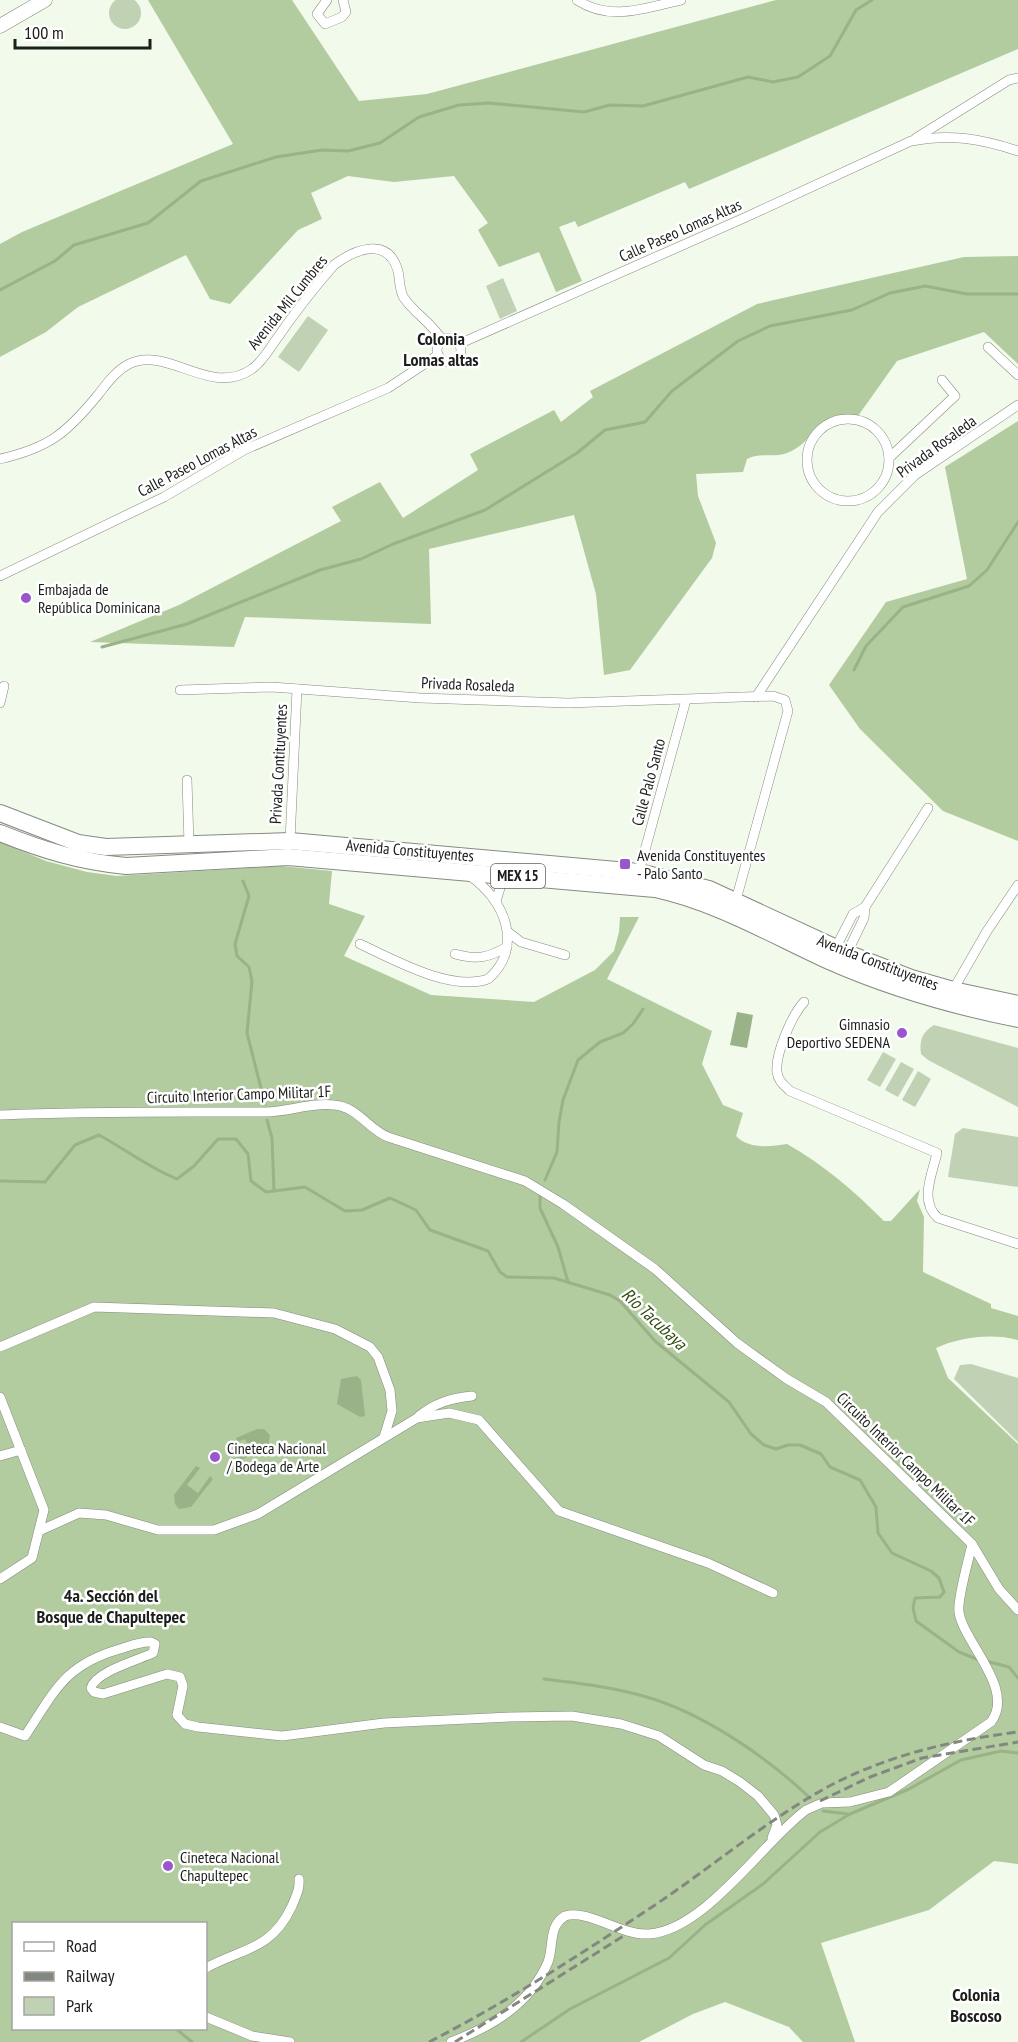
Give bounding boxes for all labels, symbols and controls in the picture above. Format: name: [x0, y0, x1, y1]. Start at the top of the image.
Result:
scale bar: [15, 12, 150, 50]
text: 100 m: [24, 21, 64, 44]
street label: Calle Paseo Lomas Altas: [616, 194, 744, 266]
street label: Avenida Mil Cumbres: [243, 251, 331, 353]
district label: Colonia Lomas altas: [403, 327, 479, 371]
street label: Privada Rosaleda: [892, 410, 980, 482]
street label: Calle Paseo Lomas Altas: [134, 421, 260, 501]
place label: Embajada de República Dominicana: [38, 579, 160, 617]
marker: Embajada de República Dominicana: [19, 591, 33, 605]
street label: Privada Rosaleda: [421, 672, 515, 696]
street label: Privada Contituyentes: [265, 704, 291, 824]
street label: Calle Palo Santo: [627, 736, 669, 828]
street label: Avenida Constituyentes: [345, 834, 475, 866]
place label: Avenida Constituyentes - Palo Santo: [637, 845, 765, 883]
marker: Avenida Constituyentes - Palo Santo: [618, 857, 632, 871]
road number: MEX 15: [491, 864, 545, 888]
street label: Avenida Constituyentes: [814, 930, 942, 994]
place label: Gimnasio Deportivo SEDENA: [787, 1014, 890, 1052]
marker: Gimnasio Deportivo SEDENA: [895, 1026, 909, 1040]
street label: Circuito Interior Campo Militar 1F: [146, 1081, 332, 1107]
water label: Río Tacubaya: [617, 1283, 692, 1355]
street label: Circuito Interior Campo Militar 1F: [833, 1388, 979, 1530]
place label: Cineteca Nacional / Bodega de Arte: [226, 1438, 326, 1476]
marker: Cineteca Nacional / Bodega de Arte: [208, 1450, 222, 1464]
district label: 4a. Sección del Bosque de Chapultepec: [37, 1584, 186, 1628]
place label: Cineteca Nacional Chapultepec: [180, 1847, 279, 1885]
marker: Cineteca Nacional Chapultepec: [161, 1859, 175, 1873]
legend: [12, 1922, 207, 2030]
text: Road: [66, 1934, 97, 1957]
text: Railway: [66, 1964, 115, 1987]
district label: Colonia Boscoso: [950, 1983, 1002, 2027]
text: Park: [66, 1994, 93, 2017]

